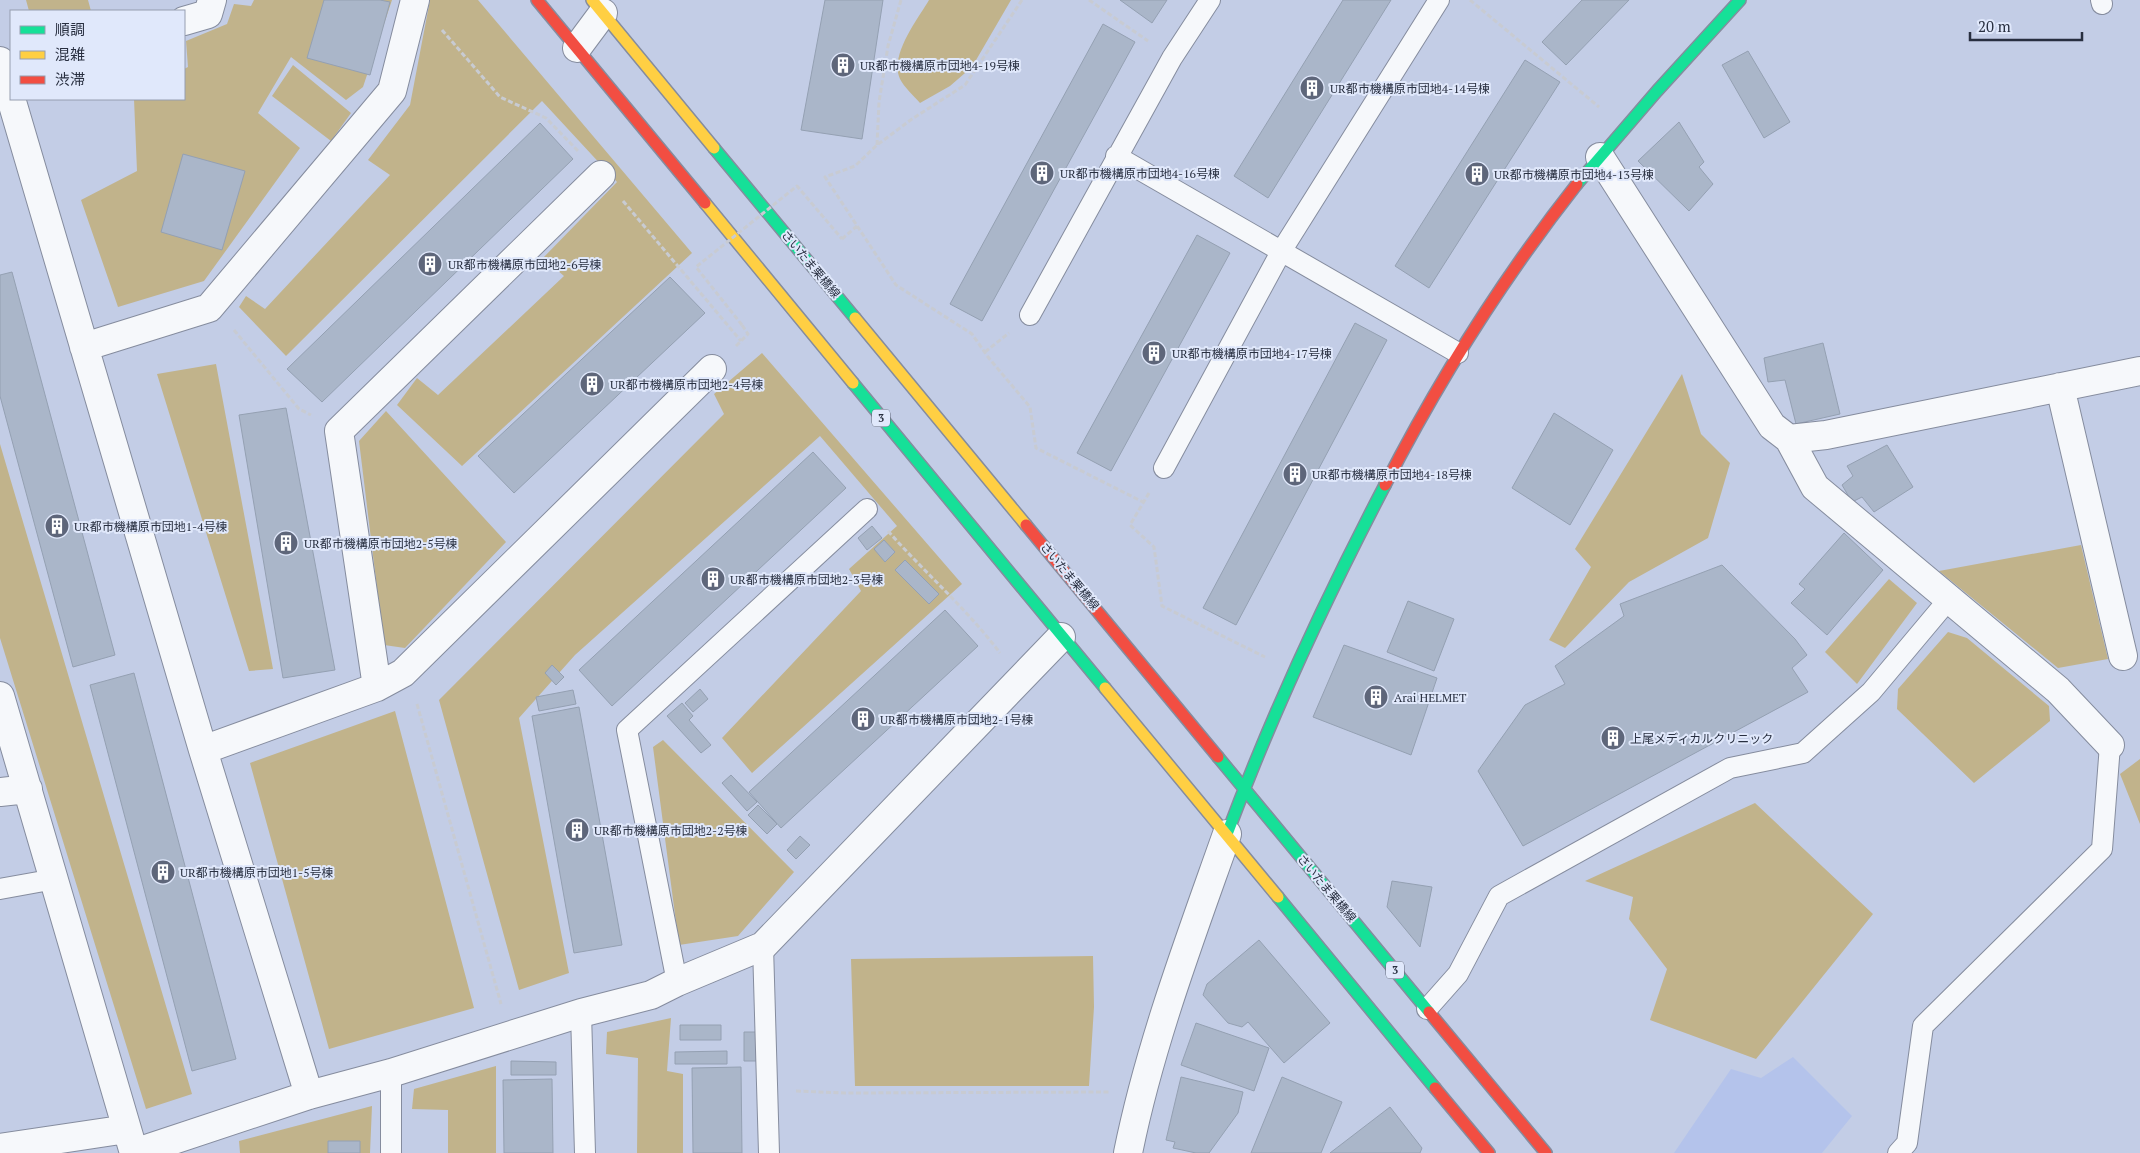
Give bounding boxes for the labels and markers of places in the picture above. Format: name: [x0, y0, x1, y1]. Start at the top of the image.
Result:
building icon: UR都市機構原市団地4-19号棟: [830, 52, 856, 78]
place label: UR都市機構原市団地4-19号棟: [860, 58, 1020, 73]
building icon: UR都市機構原市団地4-14号棟: [1299, 75, 1325, 101]
place label: UR都市機構原市団地4-14号棟: [1330, 81, 1490, 96]
building icon: UR都市機構原市団地4-16号棟: [1029, 160, 1055, 186]
building icon: UR都市機構原市団地4-13号棟: [1464, 161, 1490, 187]
place label: UR都市機構原市団地4-16号棟: [1060, 166, 1220, 181]
place label: UR都市機構原市団地4-13号棟: [1494, 167, 1654, 182]
building icon: UR都市機構原市団地2-6号棟: [417, 251, 443, 277]
place label: UR都市機構原市団地2-6号棟: [448, 257, 602, 272]
building icon: UR都市機構原市団地4-17号棟: [1141, 340, 1167, 366]
place label: UR都市機構原市団地4-17号棟: [1172, 346, 1332, 361]
building icon: UR都市機構原市団地2-4号棟: [579, 371, 605, 397]
place label: UR都市機構原市団地2-4号棟: [610, 377, 764, 392]
building icon: UR都市機構原市団地4-18号棟: [1282, 461, 1308, 487]
place label: UR都市機構原市団地4-18号棟: [1312, 467, 1472, 482]
building icon: UR都市機構原市団地1-4号棟: [44, 513, 70, 539]
place label: UR都市機構原市団地1-4号棟: [74, 519, 228, 534]
building icon: UR都市機構原市団地2-5号棟: [273, 530, 299, 556]
place label: UR都市機構原市団地2-5号棟: [304, 536, 458, 551]
building icon: UR都市機構原市団地2-3号棟: [700, 566, 726, 592]
place label: UR都市機構原市団地2-3号棟: [730, 572, 884, 587]
building icon: Arai HELMET: [1363, 684, 1389, 710]
place label: Arai HELMET: [1394, 690, 1467, 705]
building icon: UR都市機構原市団地2-1号棟: [850, 706, 876, 732]
place label: UR都市機構原市団地2-1号棟: [880, 712, 1034, 727]
building icon: 上尾メディカルクリニック: [1600, 725, 1626, 751]
place label: 上尾メディカルクリニック: [1630, 731, 1773, 746]
building icon: UR都市機構原市団地2-2号棟: [564, 817, 590, 843]
place label: UR都市機構原市団地2-2号棟: [594, 823, 748, 838]
building icon: UR都市機構原市団地1-5号棟: [150, 859, 176, 885]
place label: UR都市機構原市団地1-5号棟: [180, 865, 334, 880]

